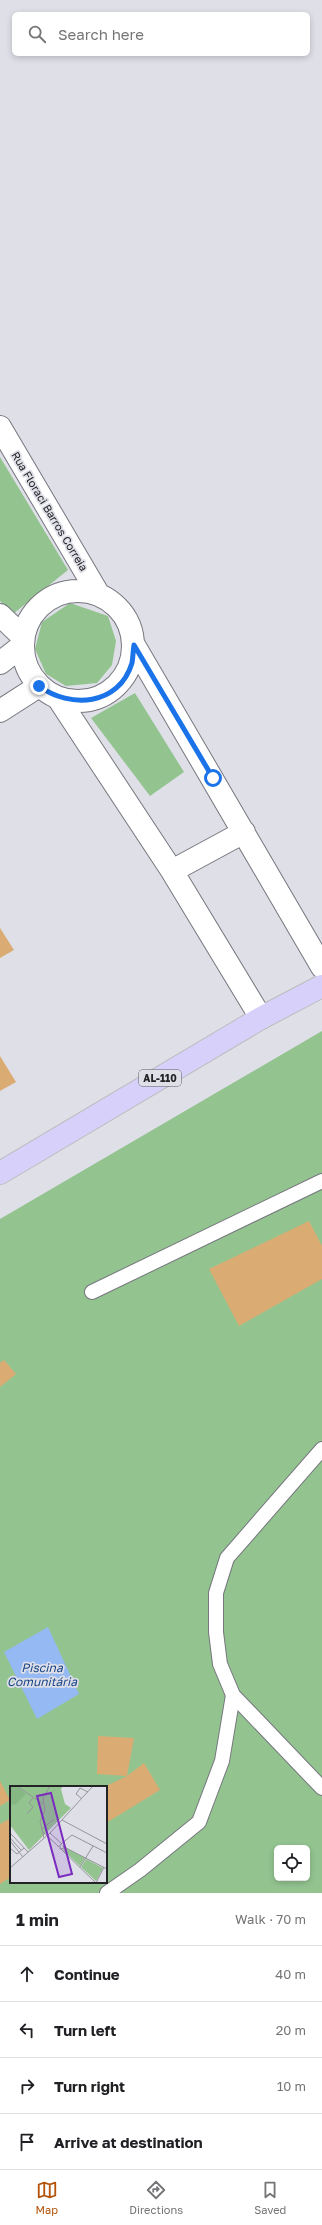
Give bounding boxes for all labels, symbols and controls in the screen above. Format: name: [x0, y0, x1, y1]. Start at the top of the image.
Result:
search box: [12, 12, 310, 56]
icon: search: [26, 23, 48, 45]
text: Search here: [58, 25, 144, 43]
street label: Rua Floraci Barros Correia: [9, 449, 91, 573]
route end: [30, 677, 48, 695]
route start: [204, 769, 222, 787]
road number: AL-110: [139, 1070, 181, 1086]
water label: Piscina Comunitária: [7, 1660, 78, 1689]
inset map: [10, 1786, 107, 1883]
map controls: [274, 1845, 310, 1881]
button: locate: [274, 1845, 310, 1881]
text: 1 min: [16, 1909, 59, 1930]
text: Walk · 70 m: [235, 1911, 306, 1927]
icon: ahead: [16, 1963, 38, 1985]
text: Continue: [54, 1965, 120, 1983]
text: 40 m: [275, 1966, 306, 1982]
icon: left: [16, 2019, 38, 2041]
text: Turn left: [54, 2021, 116, 2039]
text: 20 m: [276, 2022, 306, 2038]
icon: right: [16, 2075, 38, 2097]
text: Turn right: [54, 2077, 125, 2095]
text: 10 m: [277, 2078, 306, 2094]
icon: arrive: [16, 2131, 38, 2153]
text: Arrive at destination: [54, 2133, 203, 2151]
tab: Map: [36, 2179, 58, 2216]
tab: Directions: [129, 2179, 183, 2216]
tab: Saved: [254, 2179, 286, 2216]

